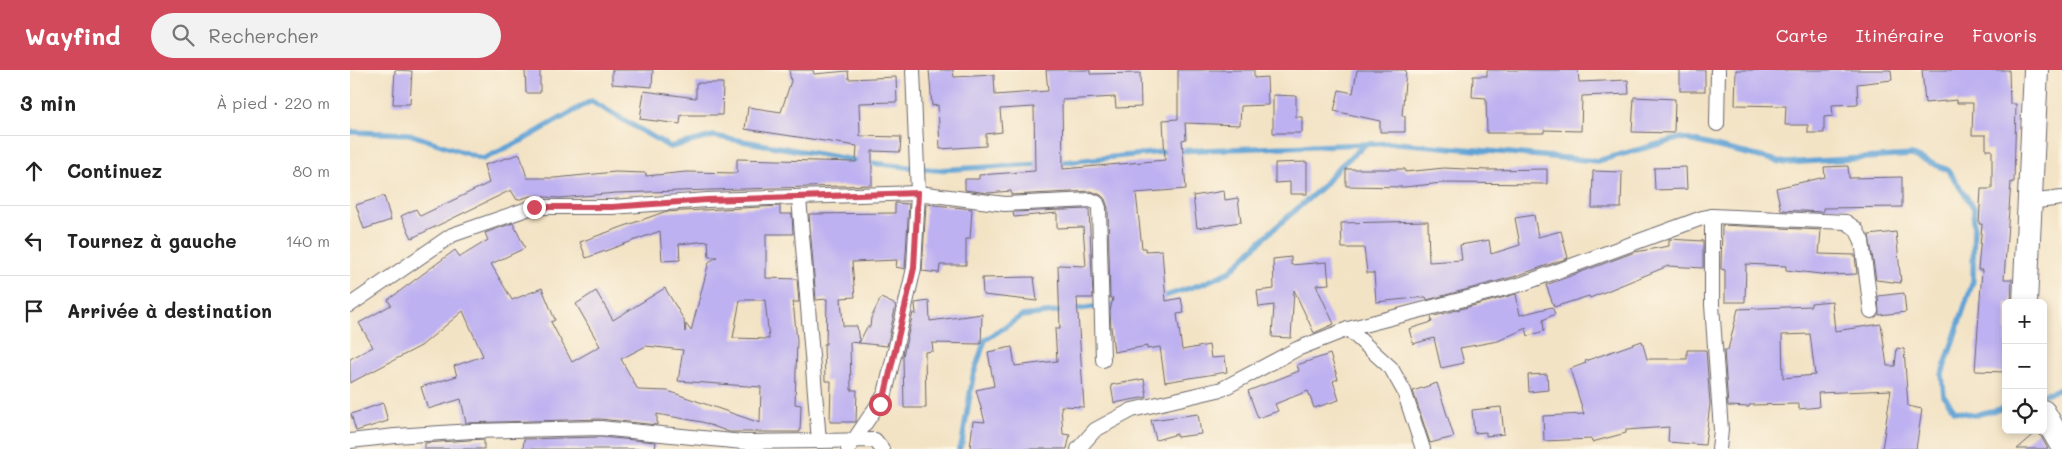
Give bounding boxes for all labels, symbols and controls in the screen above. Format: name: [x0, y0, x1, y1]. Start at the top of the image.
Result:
search box: [151, 13, 501, 58]
text: Wayfind: [25, 20, 121, 51]
icon: search: [169, 21, 197, 49]
text: Rechercher: [209, 23, 319, 48]
text: Carte: [1776, 23, 1828, 47]
text: Itinéraire: [1856, 23, 1944, 47]
text: Favoris: [1972, 23, 2037, 47]
text: 3 min: [20, 89, 76, 116]
text: À pied · 220 m: [216, 92, 330, 113]
icon: ahead: [20, 157, 48, 185]
text: Continuez: [67, 158, 162, 183]
text: 80 m: [293, 160, 330, 181]
route end: [523, 196, 546, 219]
icon: left: [20, 227, 48, 255]
text: Tournez à gauche: [67, 228, 236, 253]
text: 140 m: [286, 230, 330, 251]
icon: arrive: [20, 297, 48, 325]
text: Arrivée à destination: [67, 298, 272, 323]
map controls: [2002, 299, 2047, 434]
button: +: [2002, 299, 2047, 344]
button: −: [2002, 344, 2047, 389]
button: locate: [2002, 389, 2047, 434]
route start: [869, 393, 892, 416]

